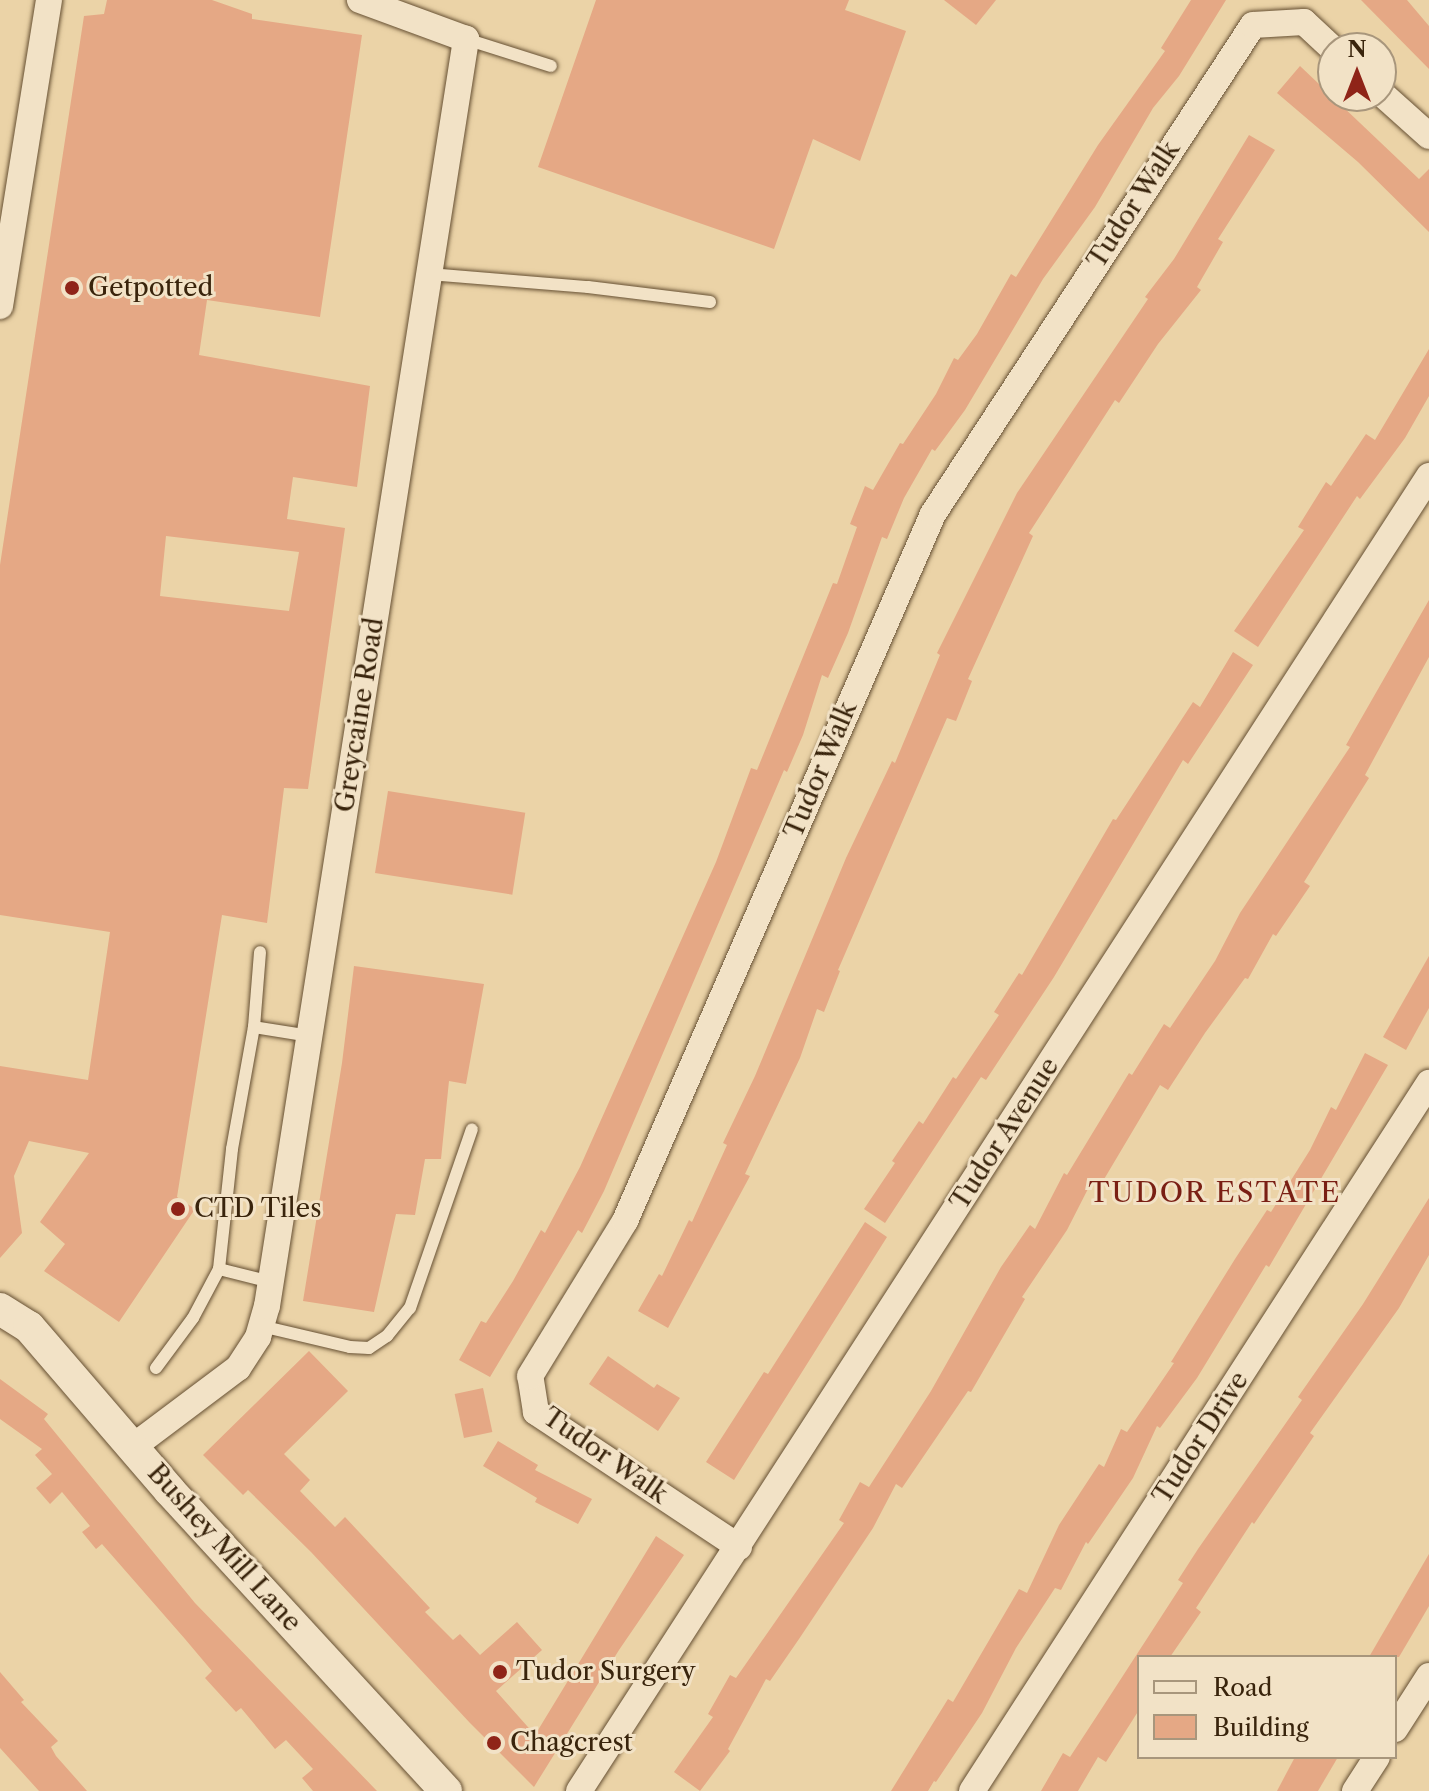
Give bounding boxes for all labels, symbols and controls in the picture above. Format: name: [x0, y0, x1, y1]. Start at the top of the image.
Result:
north arrow: [1317, 32, 1397, 112]
text: N: [1347, 36, 1367, 63]
street label: Tudor Walk: [1081, 135, 1187, 275]
place label: Getpotted: [88, 272, 213, 304]
marker: Getpotted: [63, 279, 81, 297]
street label: Greycaine Road: [329, 615, 391, 815]
street label: Tudor Walk: [778, 696, 864, 844]
street label: Tudor Avenue: [944, 1051, 1066, 1217]
district label: TUDOR ESTATE: [1088, 1175, 1342, 1209]
place label: CTD Tiles: [194, 1193, 322, 1225]
marker: CTD Tiles: [169, 1200, 187, 1218]
street label: Tudor Drive: [1147, 1366, 1255, 1510]
street label: Tudor Walk: [536, 1401, 674, 1511]
street label: Bushey Mill Lane: [140, 1458, 308, 1638]
legend: [1137, 1655, 1397, 1759]
place label: Tudor Surgery: [516, 1656, 696, 1688]
marker: Tudor Surgery: [491, 1663, 509, 1681]
text: Road: [1213, 1673, 1272, 1702]
text: Building: [1213, 1713, 1309, 1742]
place label: Chagcrest: [510, 1727, 633, 1759]
marker: Chagcrest: [485, 1734, 503, 1752]

